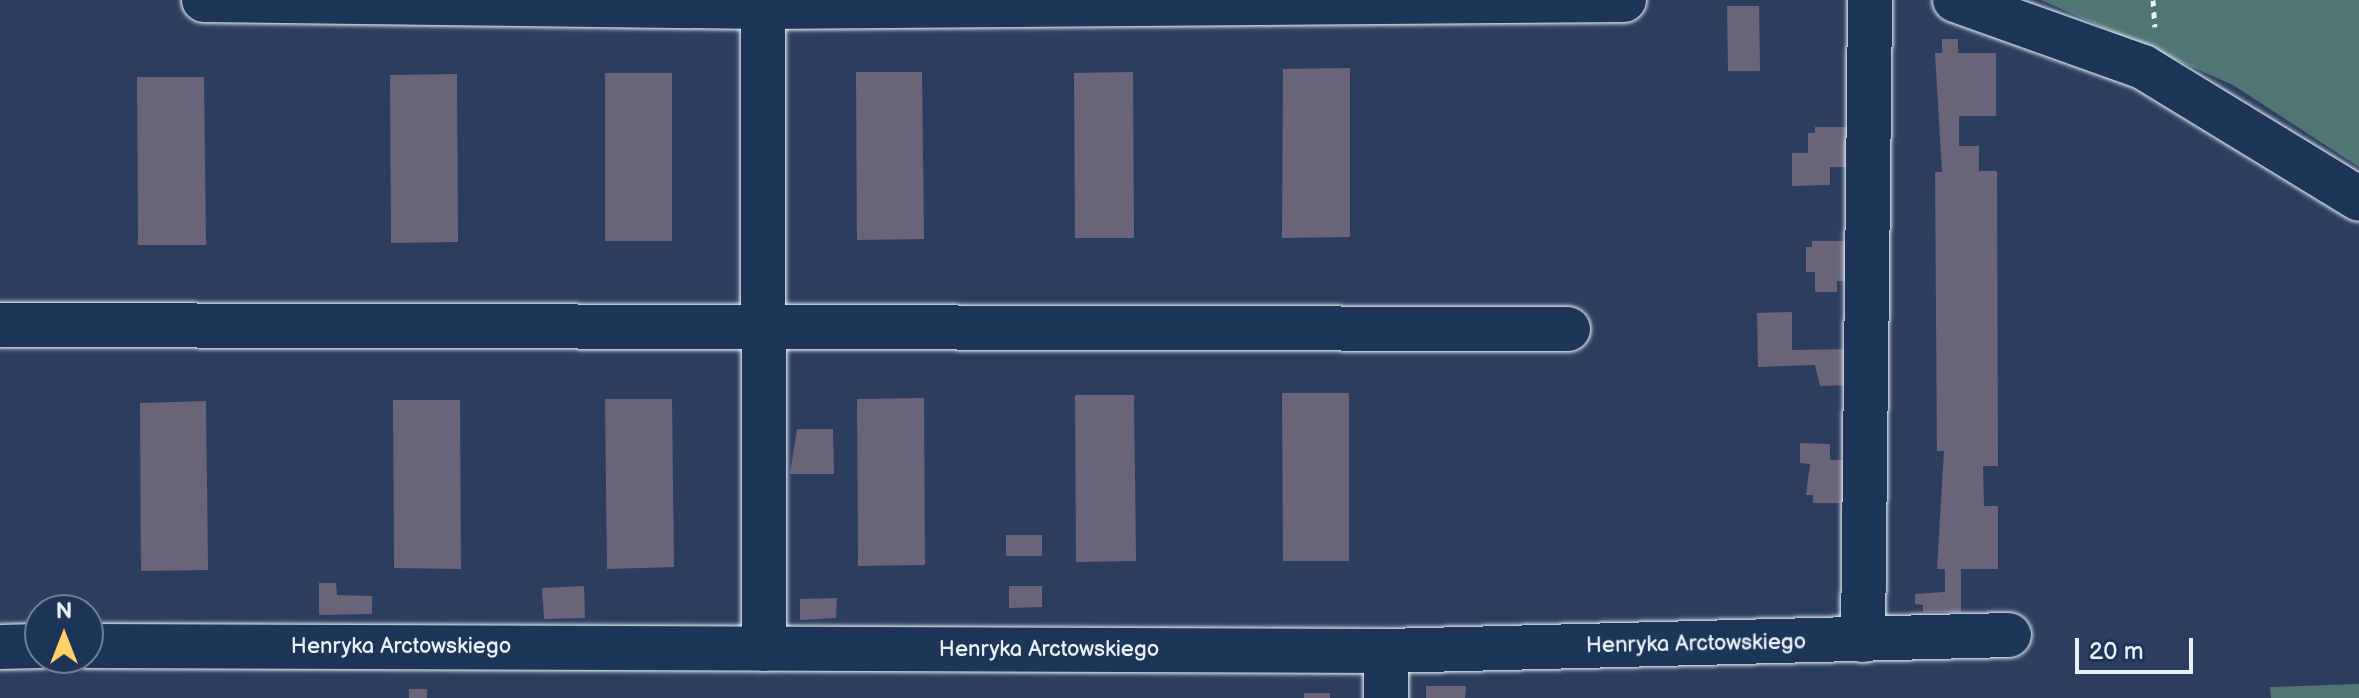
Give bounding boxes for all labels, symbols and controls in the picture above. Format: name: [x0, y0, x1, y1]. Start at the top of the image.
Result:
north arrow: [24, 594, 104, 674]
text: N: [56, 598, 72, 625]
scale bar: [2079, 622, 2197, 672]
street label: Henryka Arctowskiego: [1586, 629, 1806, 659]
street label: Henryka Arctowskiego: [291, 634, 511, 660]
street label: Henryka Arctowskiego: [939, 637, 1159, 663]
text: 20 m: [2089, 637, 2144, 666]

